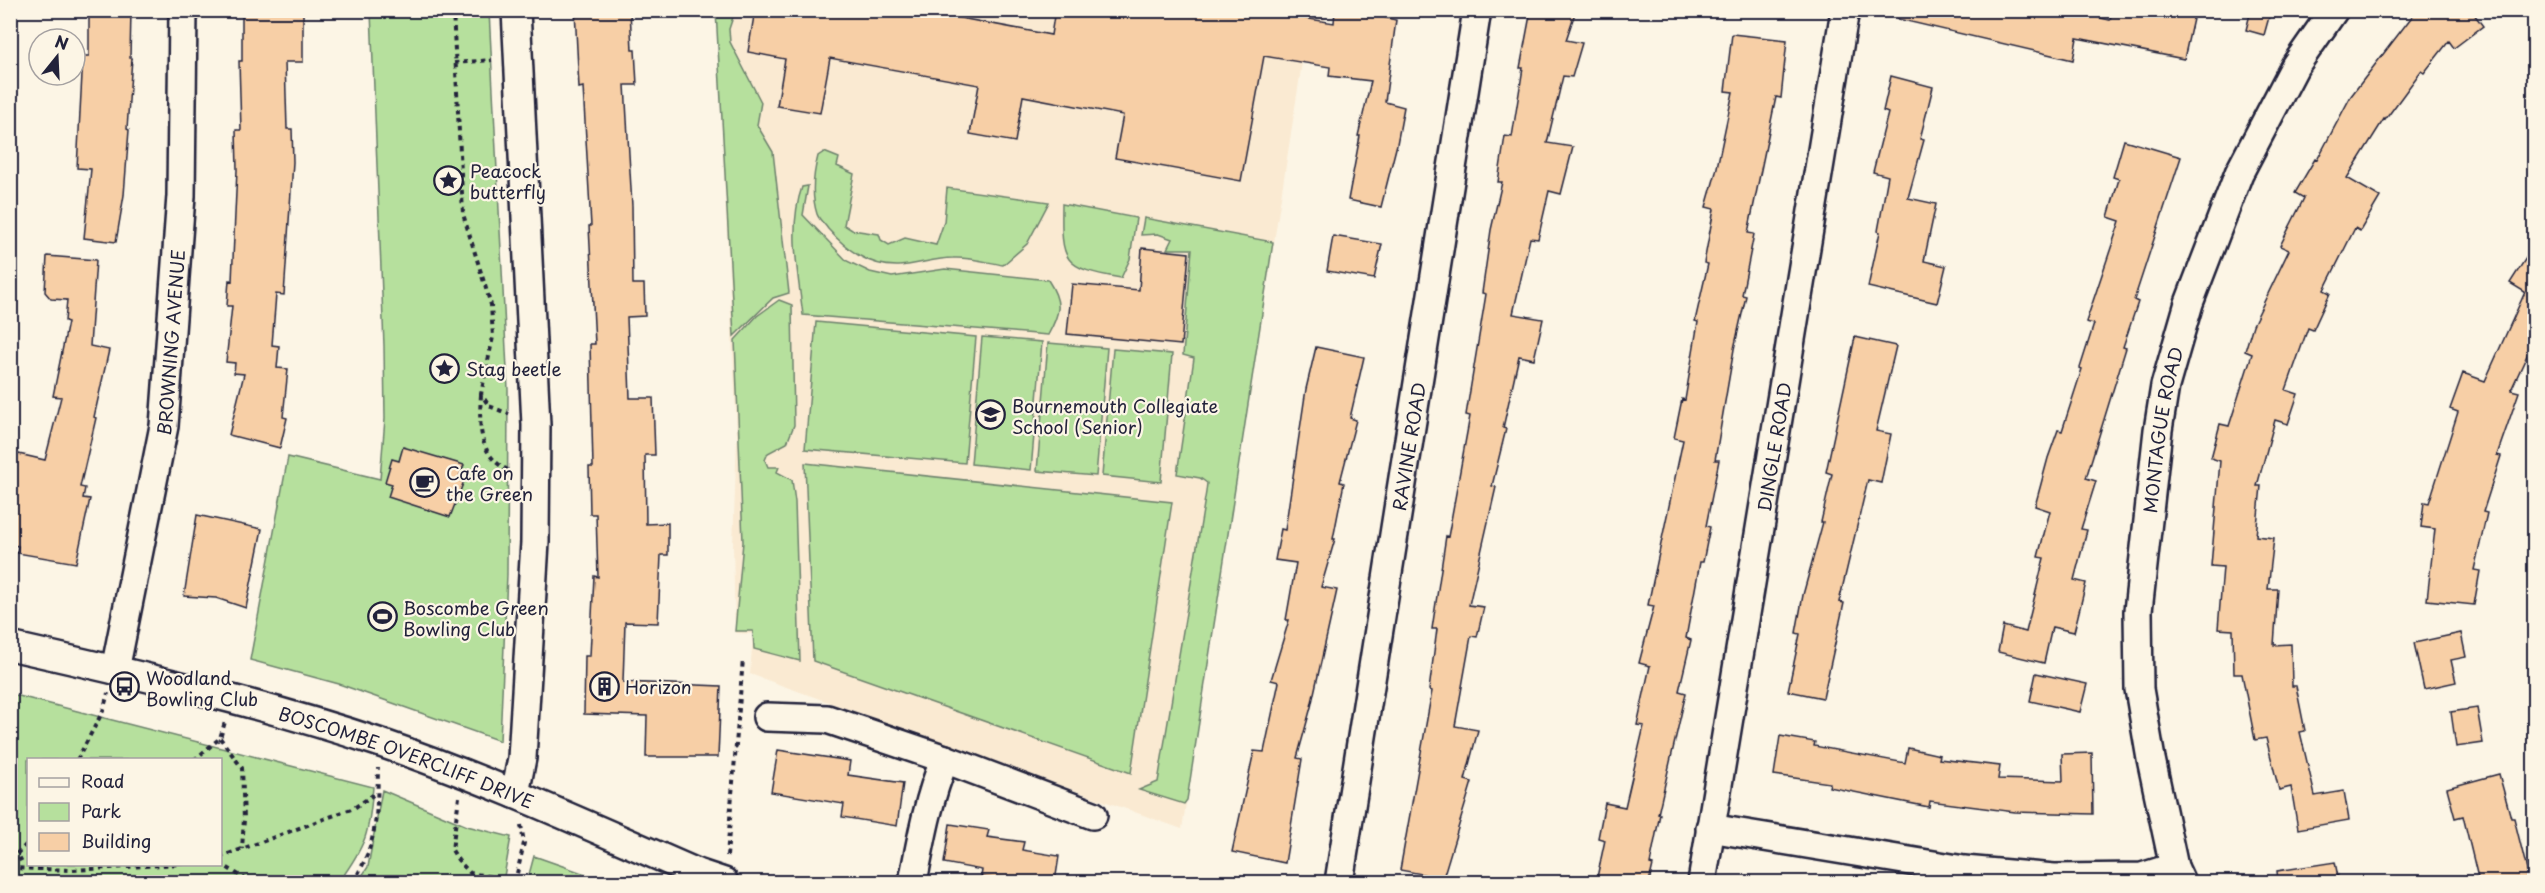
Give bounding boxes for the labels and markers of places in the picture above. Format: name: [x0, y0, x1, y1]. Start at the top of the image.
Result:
place label: Peacock butterfly: [470, 157, 546, 205]
place icon: Peacock butterfly: [433, 164, 465, 196]
place icon: Stag beetle: [429, 352, 461, 384]
place label: Stag beetle: [466, 355, 562, 382]
place label: Bournemouth Collegiate School (Senior): [1012, 392, 1218, 440]
school or university icon: Bournemouth Collegiate School (Senior): [975, 399, 1007, 431]
place label: Cafe on the Green: [446, 459, 533, 507]
cafe icon: Cafe on the Green: [409, 466, 441, 498]
place label: Boscombe Green Bowling Club: [403, 594, 549, 642]
sports icon: Boscombe Green Bowling Club: [366, 601, 398, 633]
place label: Woodland Bowling Club: [146, 664, 258, 712]
building icon: Horizon: [588, 670, 620, 702]
bus stop icon: Woodland Bowling Club: [109, 671, 141, 703]
place label: Horizon: [625, 673, 692, 700]

